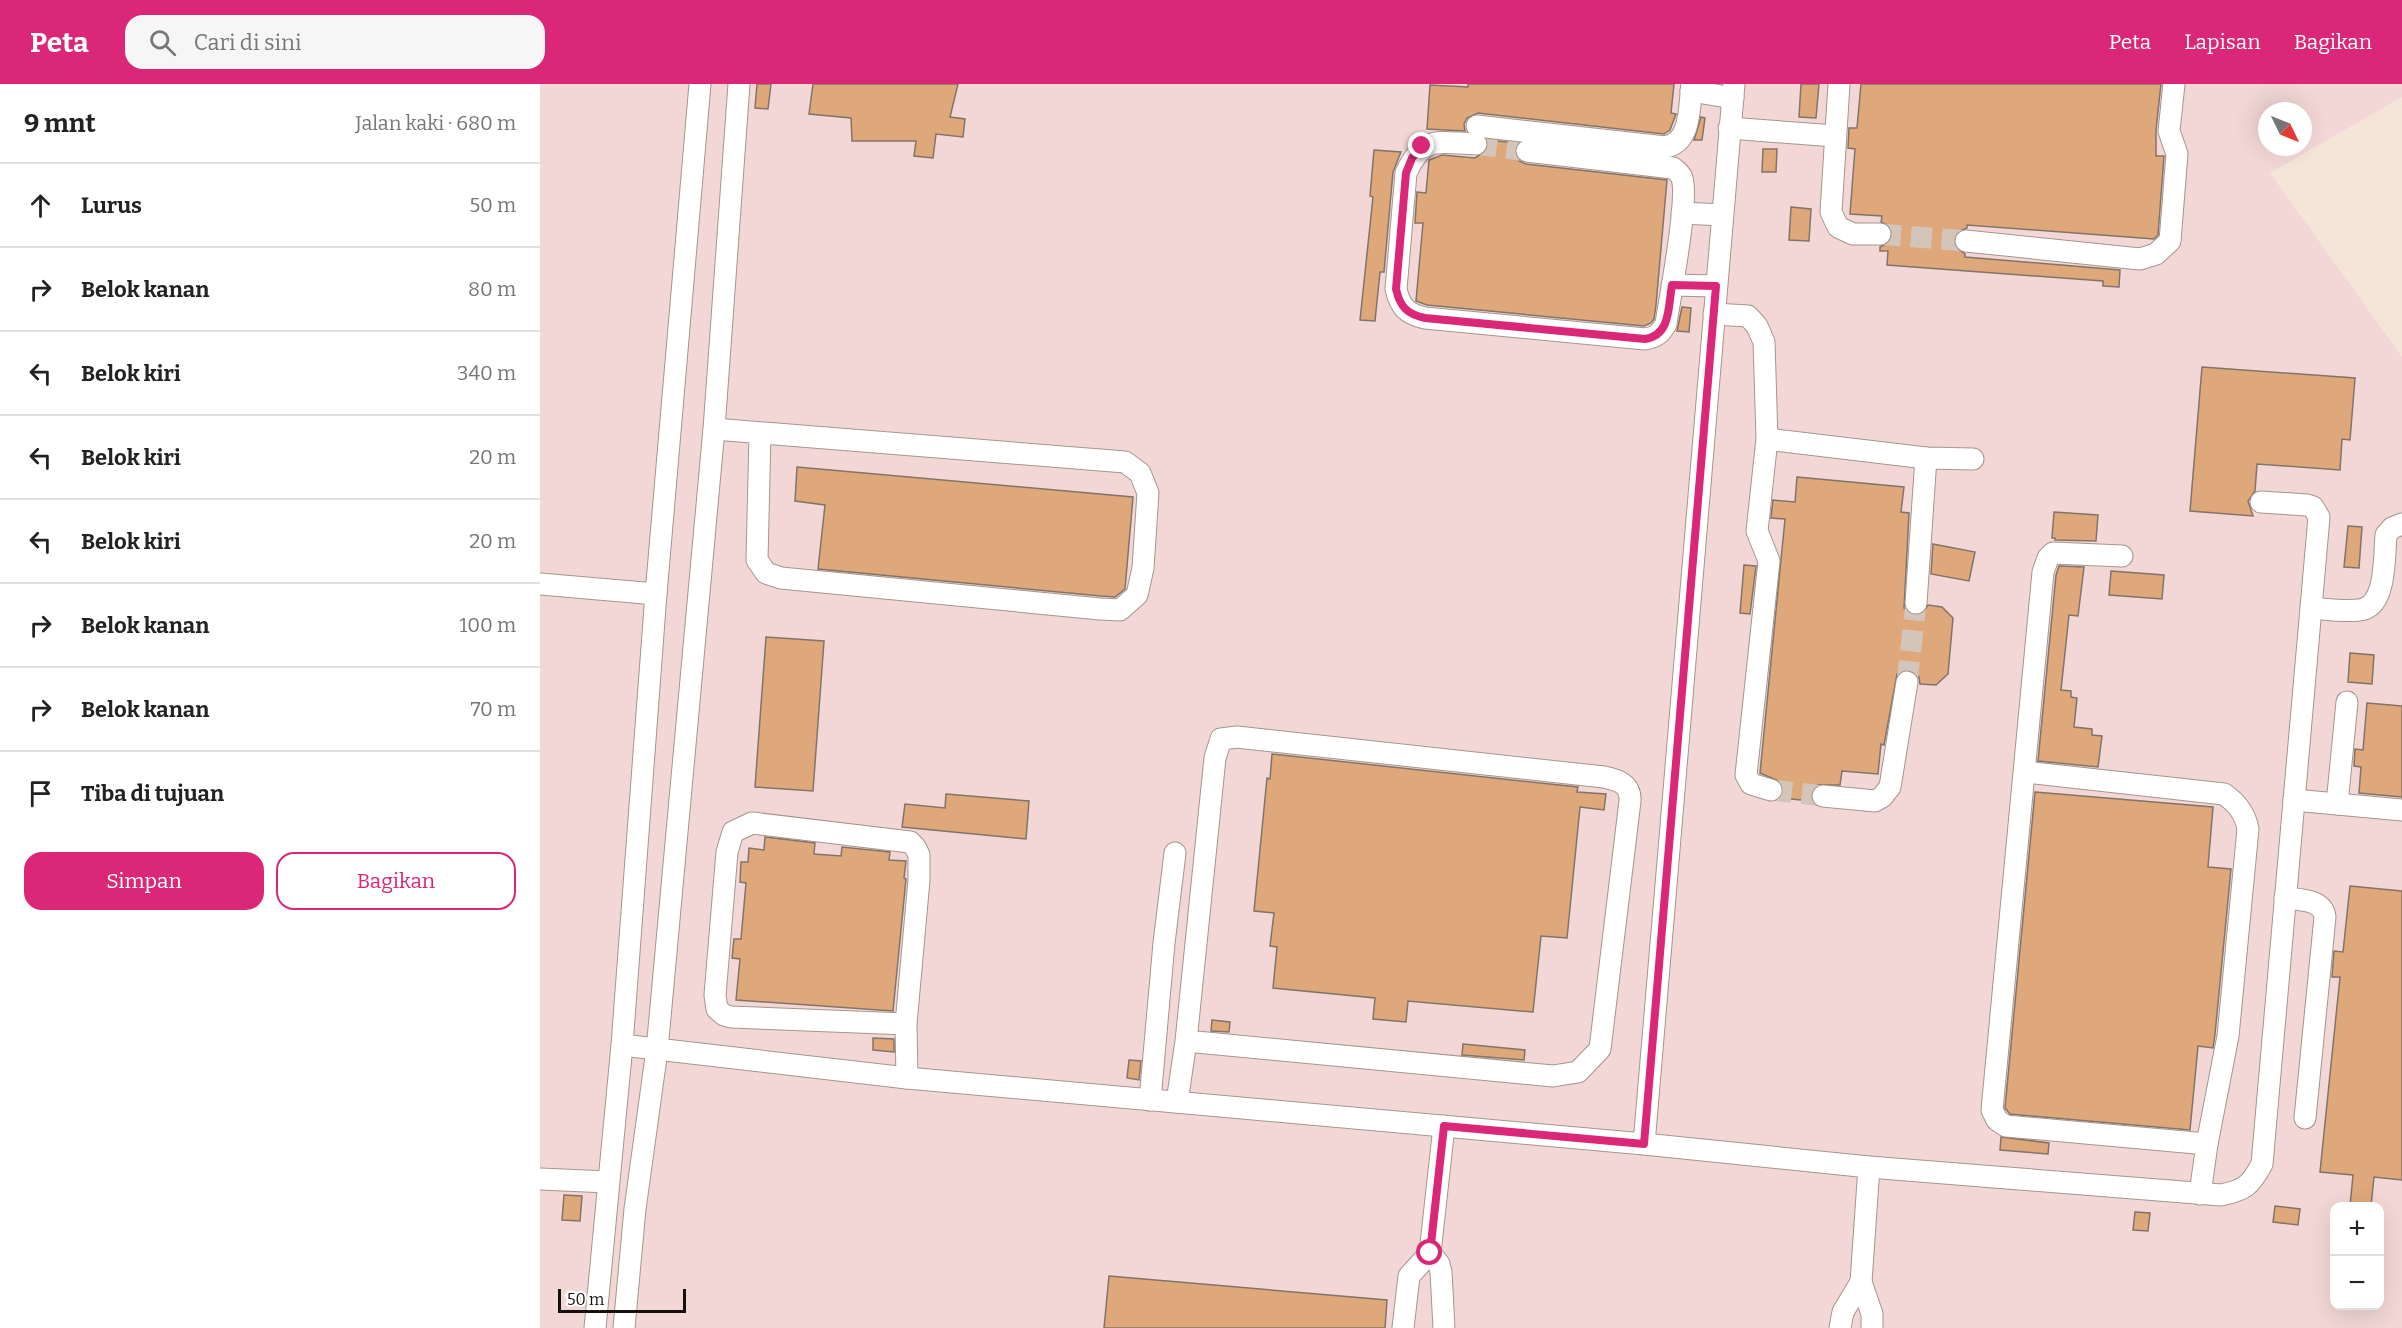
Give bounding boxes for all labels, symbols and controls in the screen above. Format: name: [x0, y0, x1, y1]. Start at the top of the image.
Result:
search box: [125, 15, 545, 69]
text: Peta: [30, 26, 89, 59]
icon: search: [146, 26, 179, 59]
text: Cari di sini: [194, 29, 301, 56]
text: Peta: [2109, 29, 2151, 55]
text: Lapisan: [2184, 29, 2261, 55]
text: Bagikan: [2294, 29, 2372, 55]
north arrow: [2258, 102, 2312, 156]
text: 9 mnt: [24, 108, 96, 139]
text: Jalan kaki · 680 m: [355, 111, 516, 135]
route end: [1408, 132, 1434, 158]
icon: ahead: [24, 189, 57, 222]
text: Lurus: [81, 192, 142, 219]
text: 50 m: [469, 193, 516, 217]
icon: right: [24, 273, 57, 306]
text: Belok kanan: [81, 276, 209, 303]
text: 80 m: [468, 277, 516, 301]
icon: left: [24, 357, 57, 390]
text: Belok kiri: [81, 360, 181, 387]
text: 340 m: [457, 361, 516, 385]
icon: left: [24, 441, 57, 474]
text: Belok kiri: [81, 444, 181, 471]
text: 20 m: [469, 445, 516, 469]
icon: left: [24, 525, 57, 558]
text: Belok kiri: [81, 528, 181, 555]
text: 20 m: [469, 529, 516, 553]
icon: right: [24, 609, 57, 642]
text: Belok kanan: [81, 612, 209, 639]
text: 100 m: [459, 613, 516, 637]
icon: right: [24, 693, 57, 726]
text: Belok kanan: [81, 696, 209, 723]
text: 70 m: [470, 697, 516, 721]
icon: arrive: [24, 777, 57, 810]
text: Tiba di tujuan: [81, 780, 224, 807]
button: Simpan: [24, 852, 264, 910]
button: Bagikan: [276, 852, 516, 910]
map controls: [2330, 1202, 2384, 1310]
button: +: [2330, 1202, 2384, 1256]
route start: [1416, 1239, 1442, 1265]
button: −: [2330, 1256, 2384, 1310]
scale bar: [558, 1286, 686, 1314]
text: 50 m: [567, 1290, 604, 1309]

